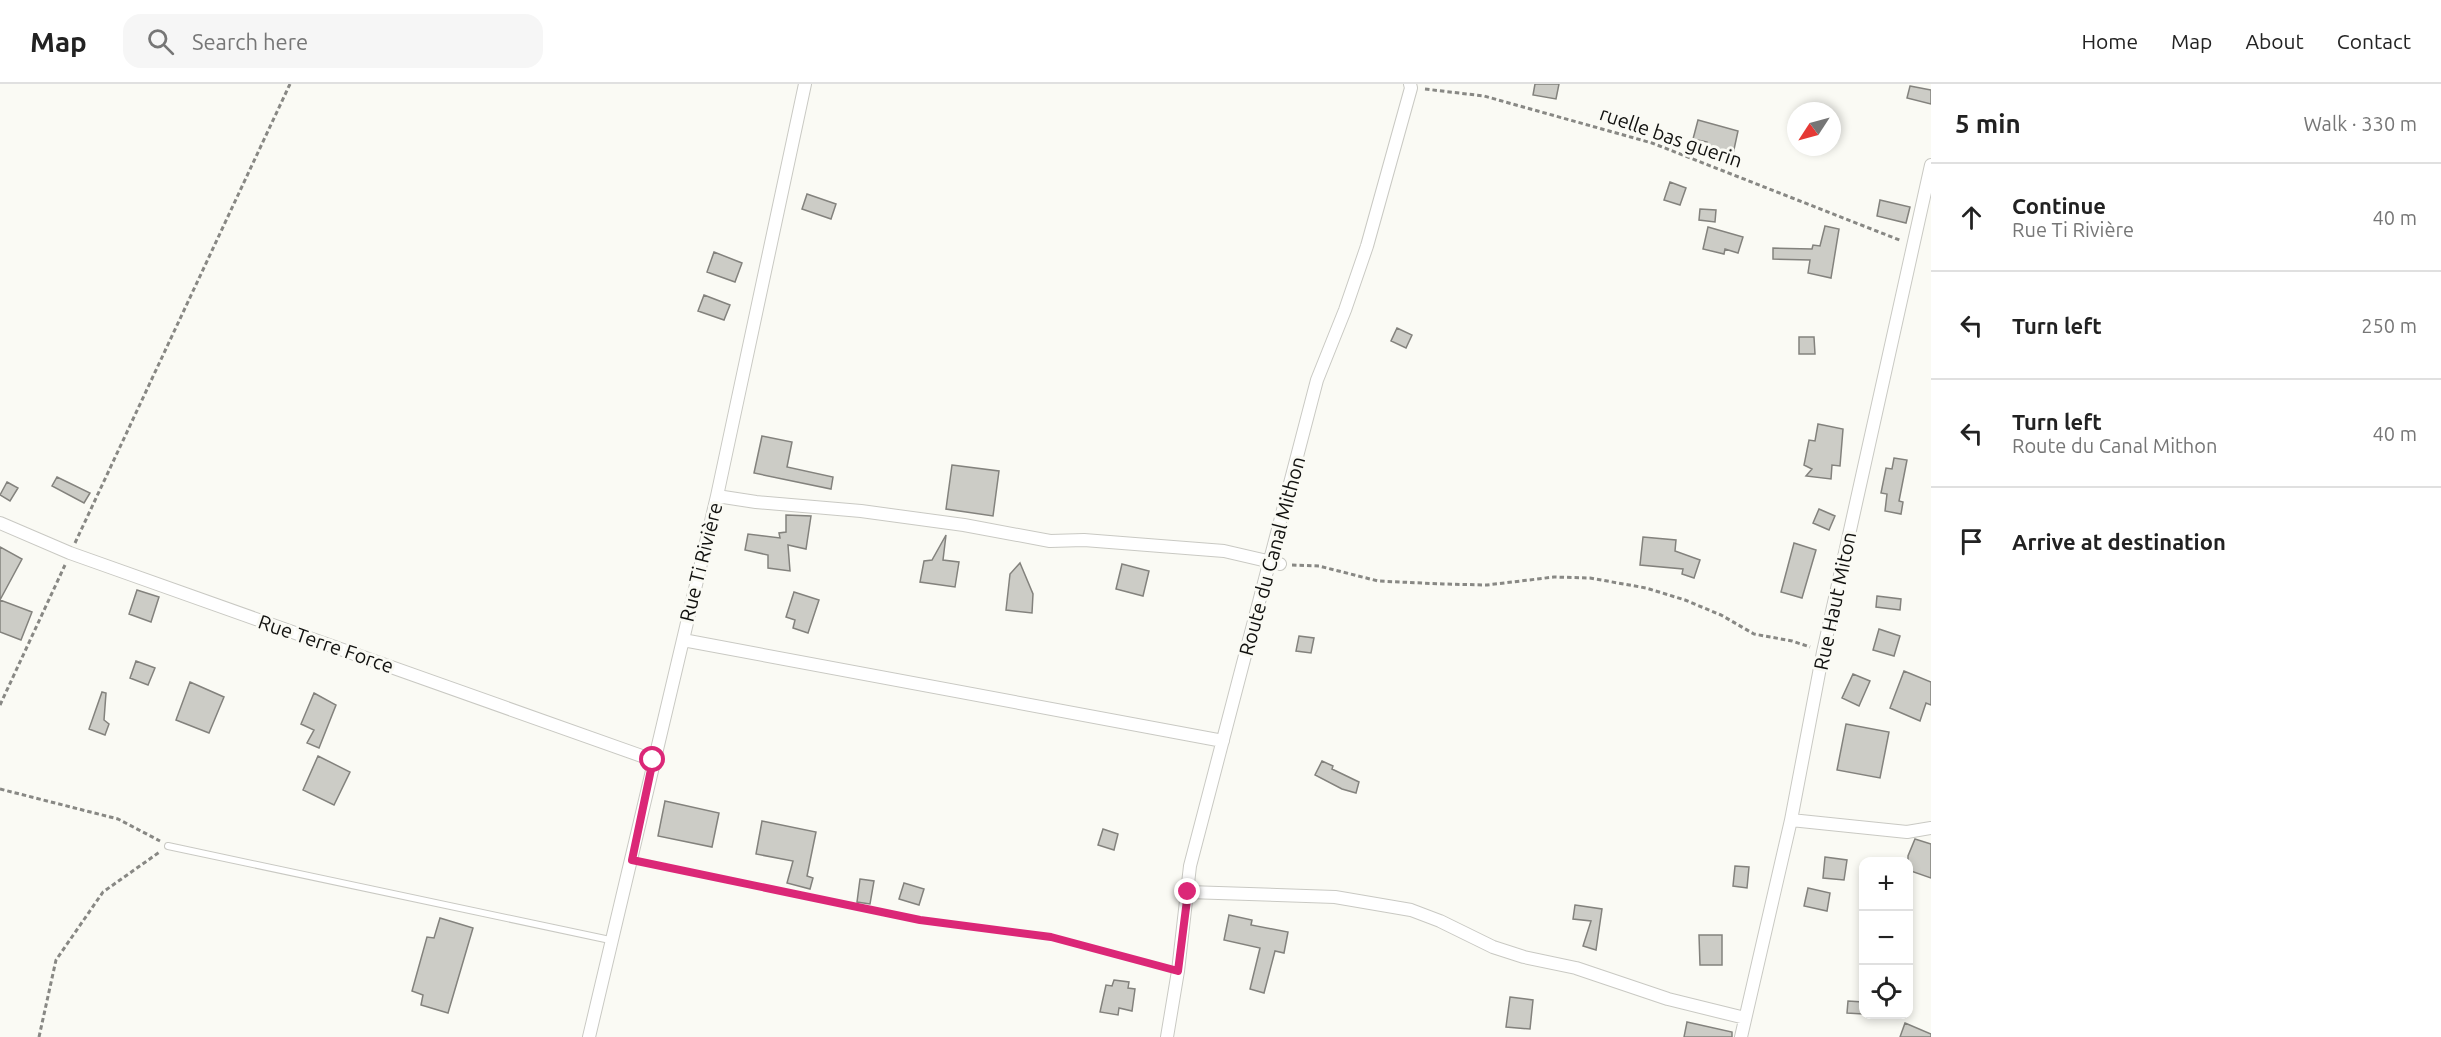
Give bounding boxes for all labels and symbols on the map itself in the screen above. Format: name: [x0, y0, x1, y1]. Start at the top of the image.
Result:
street label: ruelle bas guerin: [1597, 101, 1745, 172]
north arrow: [1787, 102, 1841, 156]
street label: Route du Canal Mithon: [1234, 454, 1309, 658]
street label: Rue Ti Rivière: [675, 500, 726, 624]
street label: Rue Haut Miton: [1809, 530, 1860, 672]
street label: Rue Terre Force: [256, 610, 397, 677]
route start: [639, 746, 665, 772]
route end: [1174, 878, 1200, 904]

